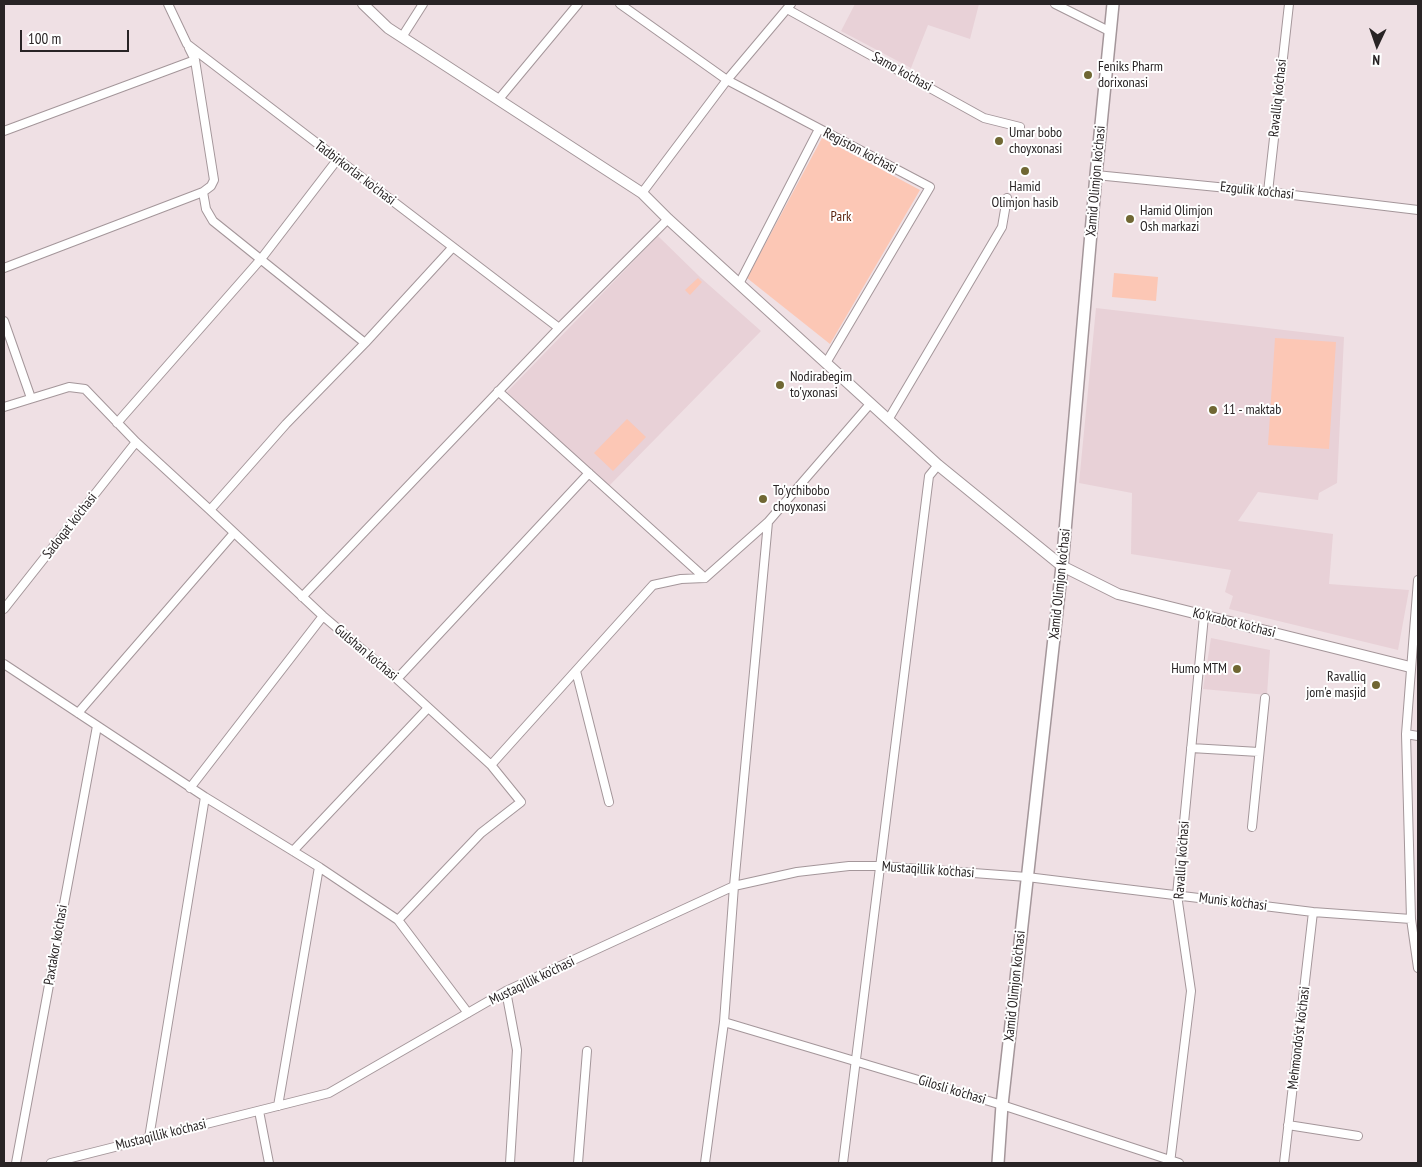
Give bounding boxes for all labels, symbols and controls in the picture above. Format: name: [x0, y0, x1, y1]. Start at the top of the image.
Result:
scale bar: [22, 20, 131, 52]
north arrow: [1352, 20, 1402, 70]
text: 100 m: [28, 29, 61, 48]
street label: Samo ko'chasi: [869, 49, 935, 95]
text: N: [1372, 51, 1380, 69]
street label: Ravalliq ko'chasi: [1266, 58, 1290, 138]
place label: Feniks Pharm dorixonasi: [1098, 59, 1163, 92]
marker: Feniks Pharm dorixonasi: [1082, 69, 1094, 81]
street label: Registon ko'chasi: [820, 125, 900, 177]
place label: Umar bobo choyxonasi: [1009, 125, 1062, 158]
street label: Xamid Olimjon ko'chasi: [1083, 125, 1109, 237]
marker: Umar bobo choyxonasi: [993, 135, 1005, 147]
street label: Tadbirkorlar ko'chasi: [311, 137, 399, 209]
marker: Hamid Olimjon hasib: [1019, 165, 1031, 177]
place label: Hamid Olimjon hasib: [992, 179, 1058, 212]
street label: Ezgulik ko'chasi: [1219, 179, 1295, 203]
place label: Hamid Olimjon Osh markazi: [1140, 203, 1213, 236]
park label: Park: [831, 209, 851, 225]
marker: Hamid Olimjon Osh markazi: [1124, 213, 1136, 225]
place label: Nodirabegim to'yxonasi: [790, 369, 852, 402]
marker: Nodirabegim to'yxonasi: [774, 379, 786, 391]
place label: 11 - maktab: [1223, 402, 1281, 418]
marker: 11 - maktab: [1207, 404, 1219, 416]
place label: To'ychibobo choyxonasi: [773, 483, 829, 516]
street label: Sadoqat ko'chasi: [39, 490, 101, 562]
marker: To'ychibobo choyxonasi: [757, 493, 769, 505]
street label: Xamid Olimjon ko'chasi: [1046, 528, 1074, 640]
street label: Ko'krabot ko'chasi: [1191, 605, 1277, 641]
street label: Gulshan ko'chasi: [331, 621, 401, 685]
place label: Humo MTM: [1171, 661, 1227, 677]
marker: Humo MTM: [1231, 663, 1243, 675]
place label: Ravalliq jom'e masjid: [1306, 669, 1366, 702]
marker: Ravalliq jom'e masjid: [1370, 679, 1382, 691]
street label: Ravalliq ko'chasi: [1171, 820, 1193, 900]
street label: Mustaqillik ko'chasi: [881, 858, 975, 882]
street label: Munis ko'chasi: [1198, 889, 1268, 915]
street label: Paxtakor ko'chasi: [41, 903, 71, 987]
street label: Xamid Olimjon ko'chasi: [1001, 930, 1029, 1042]
street label: Mustaqillik ko'chasi: [487, 953, 577, 1009]
street label: Mehmondo'st ko'chasi: [1284, 986, 1314, 1090]
street label: Gilosli ko'chasi: [916, 1072, 988, 1108]
street label: Mustaqillik ko'chasi: [114, 1116, 208, 1154]

